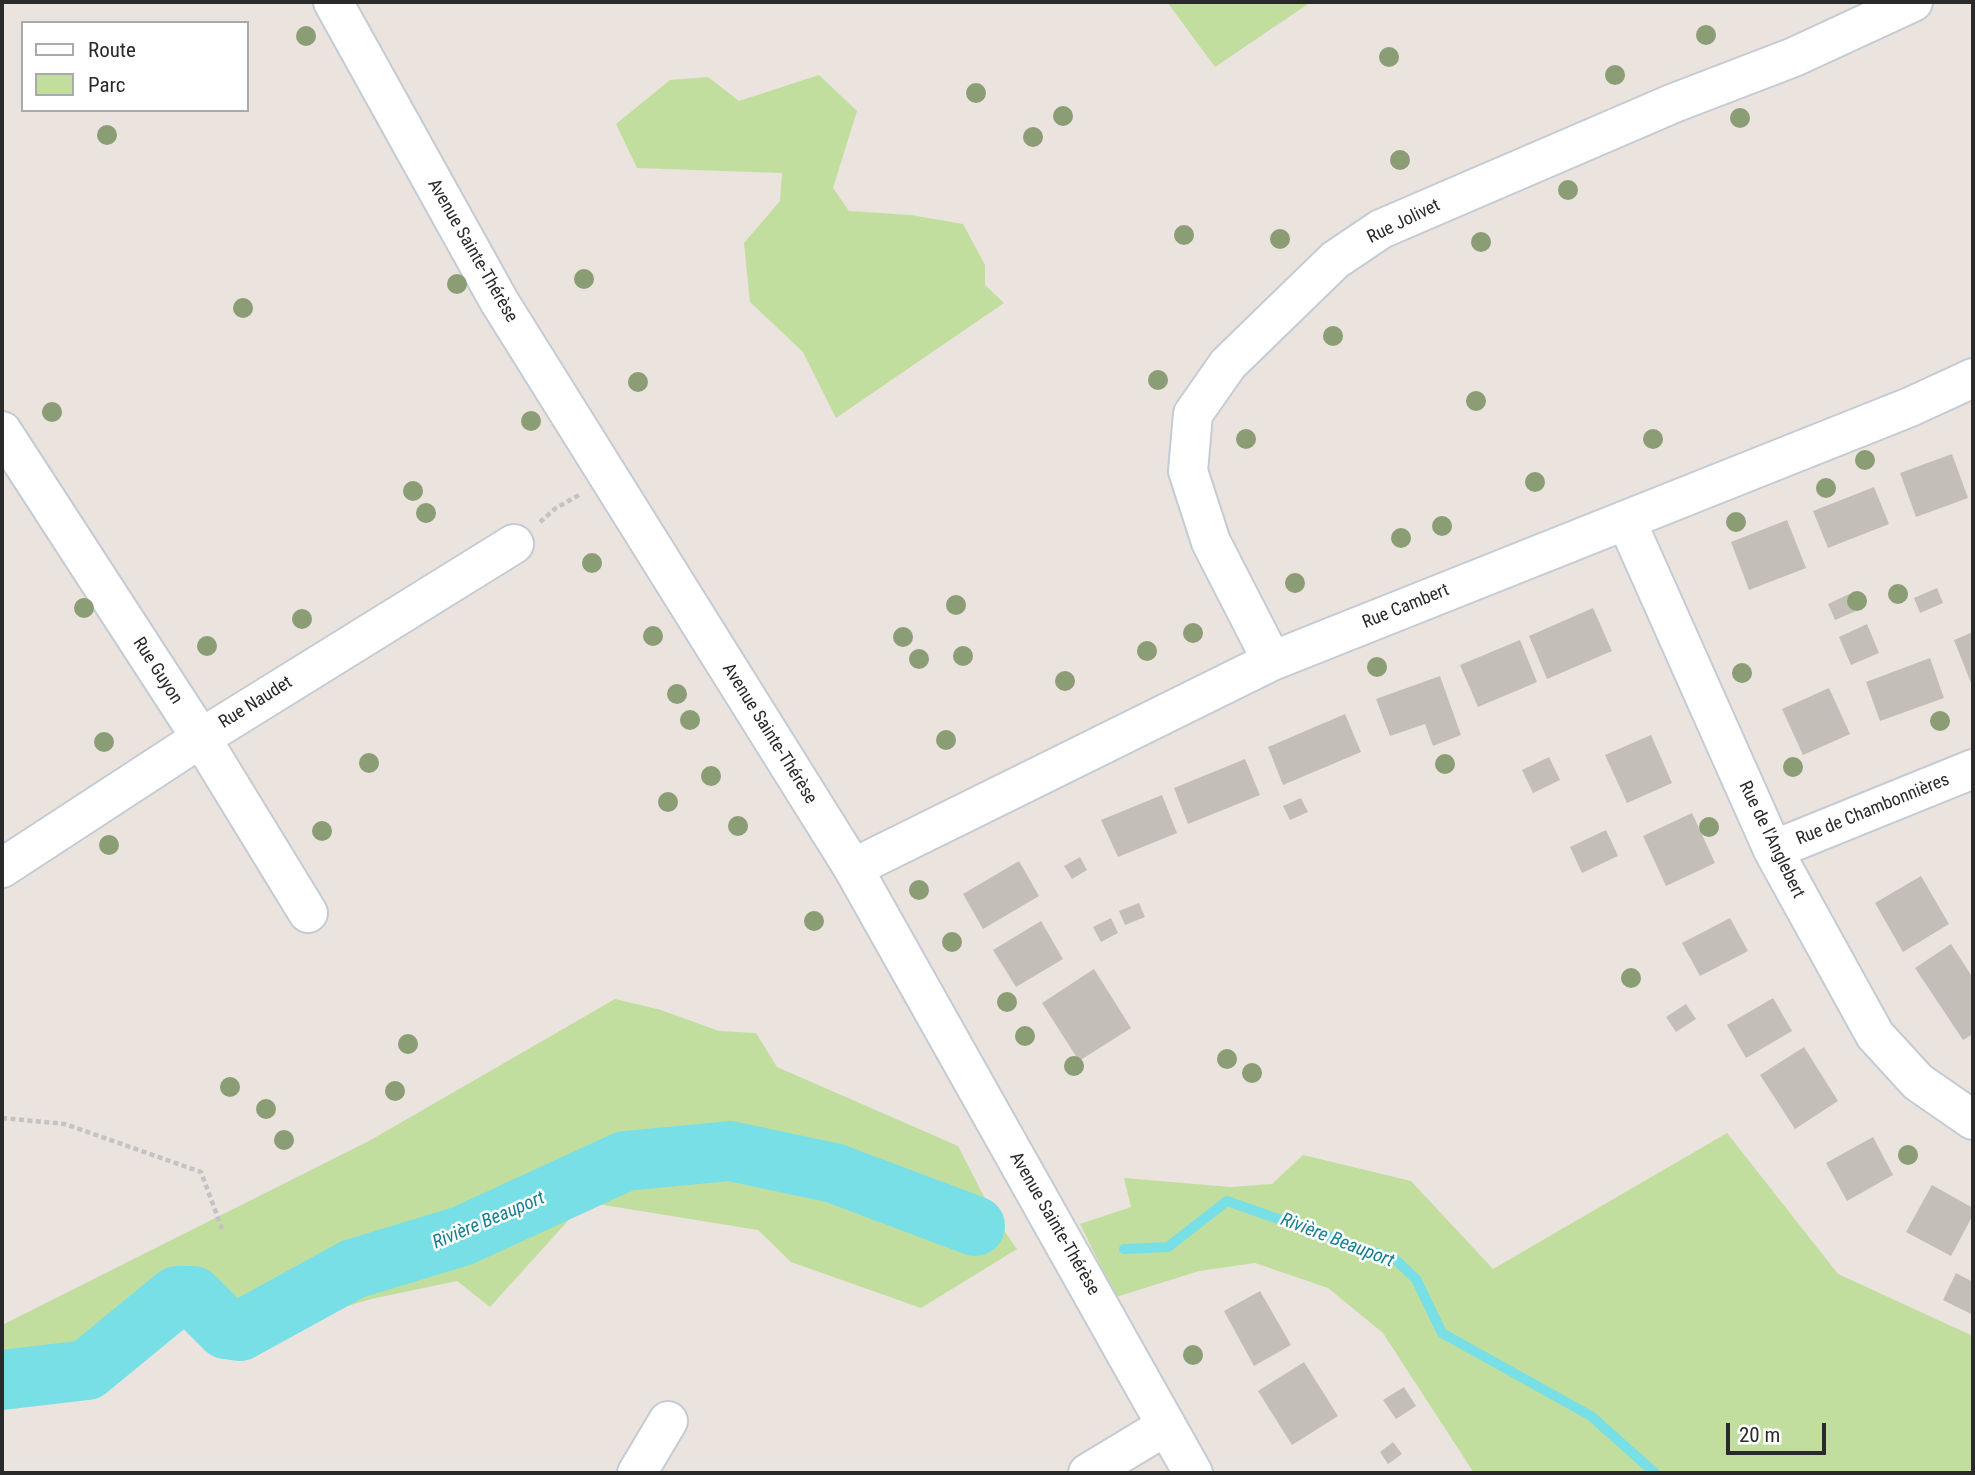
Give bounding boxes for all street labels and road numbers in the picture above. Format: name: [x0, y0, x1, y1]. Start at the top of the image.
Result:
street label: Avenue Sainte-Thérèse: [422, 176, 522, 326]
street label: Rue Jolivet: [1364, 195, 1444, 249]
street label: Rue Cambert: [1359, 580, 1453, 634]
street label: Rue Guyon: [127, 634, 187, 708]
street label: Avenue Sainte-Thérèse: [717, 660, 821, 808]
street label: Rue Naudet: [216, 672, 296, 734]
street label: Rue de Chambonnières: [1793, 769, 1953, 851]
street label: Rue de l'Anglebert: [1733, 778, 1809, 902]
street label: Avenue Sainte-Thérèse: [1004, 1149, 1104, 1299]

